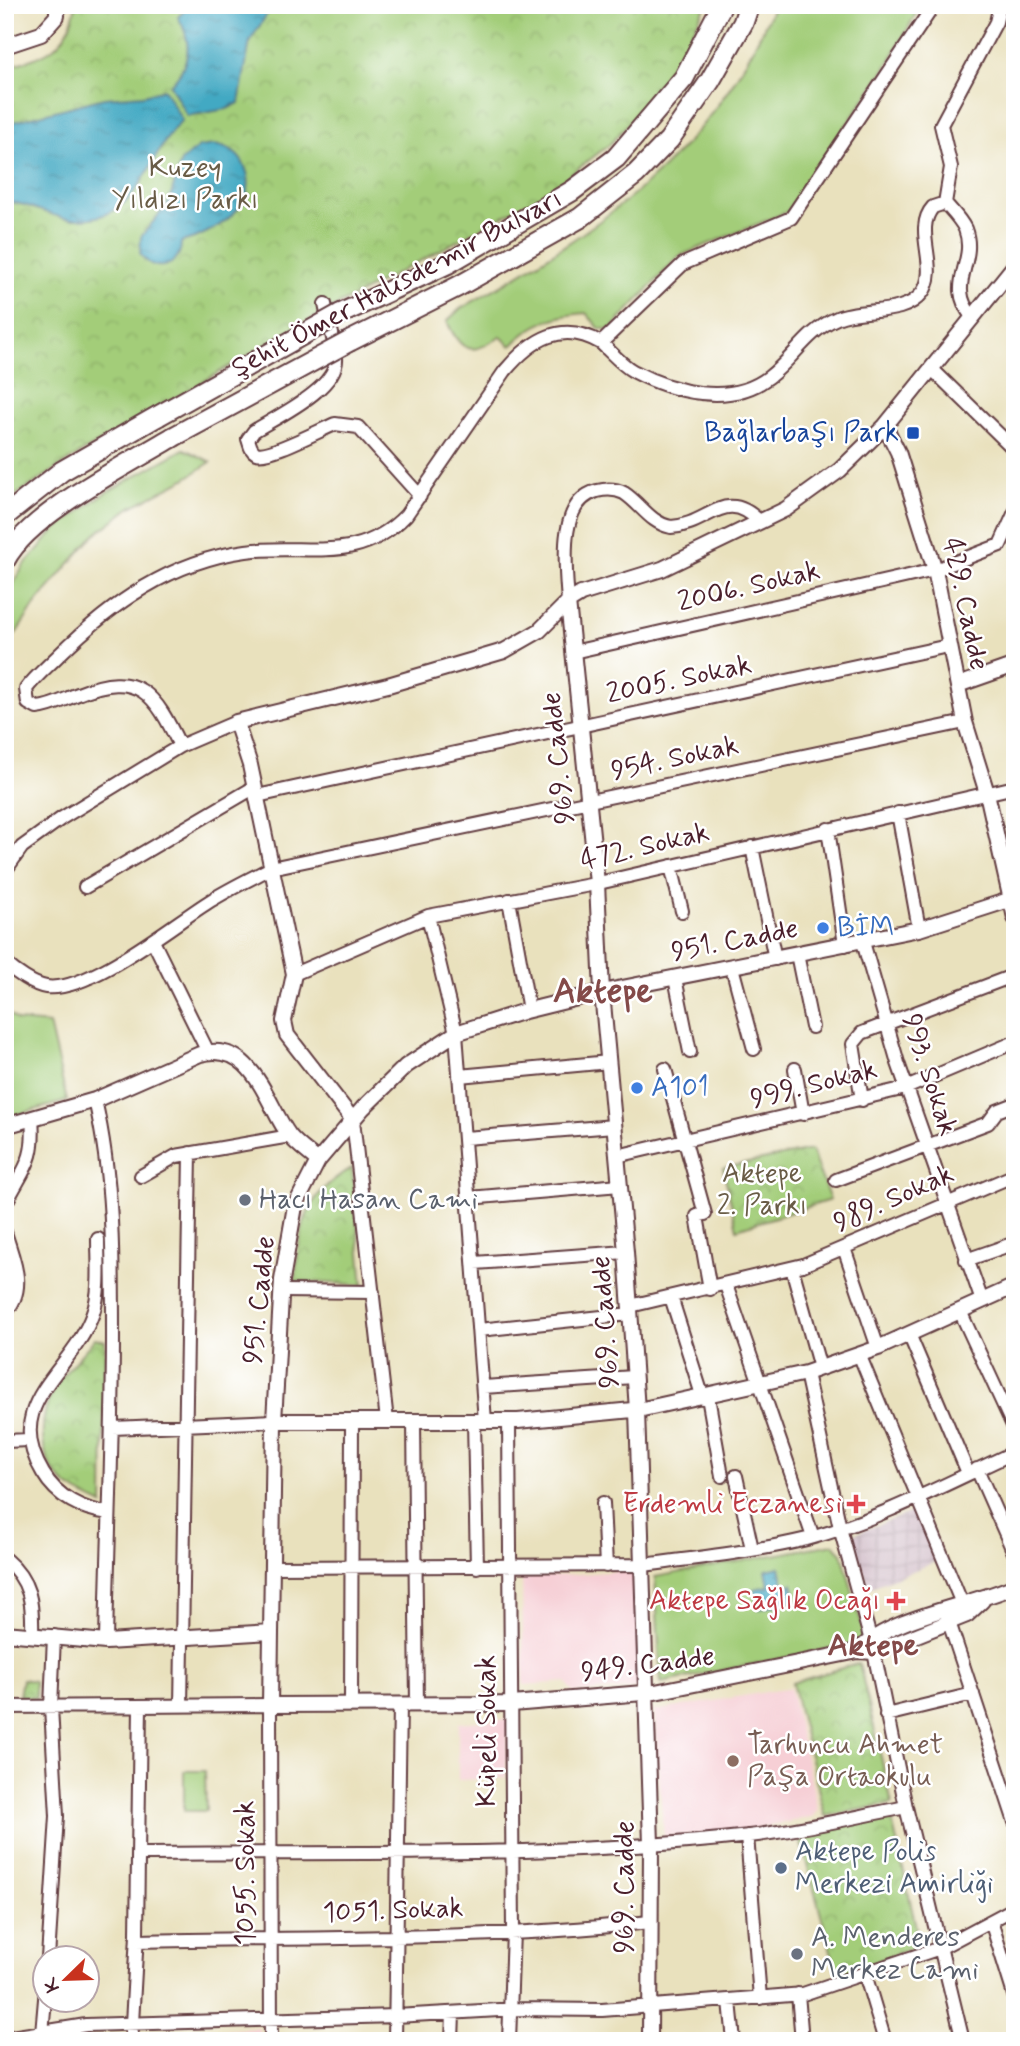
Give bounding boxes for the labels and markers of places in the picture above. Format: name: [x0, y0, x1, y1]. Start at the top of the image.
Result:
place label: Bağlarbaşı Park: [704, 415, 899, 452]
marker: Bağlarbaşı Park: [905, 425, 921, 441]
place label: BİM: [837, 910, 894, 947]
marker: BİM: [815, 920, 831, 936]
place label: A101: [651, 1070, 709, 1107]
marker: A101: [629, 1080, 645, 1096]
place label: Hacı Hasan Cami: [259, 1182, 478, 1219]
marker: Hacı Hasan Cami: [237, 1192, 253, 1208]
place label: Erdemli Eczanesi: [622, 1486, 842, 1523]
marker: Erdemli Eczanesi: [848, 1496, 864, 1512]
place label: Aktepe Sağlık Ocağı: [649, 1583, 880, 1620]
marker: Aktepe Sağlık Ocağı: [886, 1591, 906, 1611]
place label: Tarhuncu Ahmet Paşa Ortaokulu: [747, 1727, 943, 1796]
marker: Tarhuncu Ahmet Paşa Ortaokulu: [725, 1753, 741, 1769]
place label: Aktepe Polis Merkezi Amirliği: [795, 1834, 993, 1903]
marker: Aktepe Polis Merkezi Amirliği: [773, 1860, 789, 1876]
place label: A. Menderes Merkez Cami: [811, 1920, 979, 1989]
marker: A. Menderes Merkez Cami: [789, 1946, 805, 1962]

